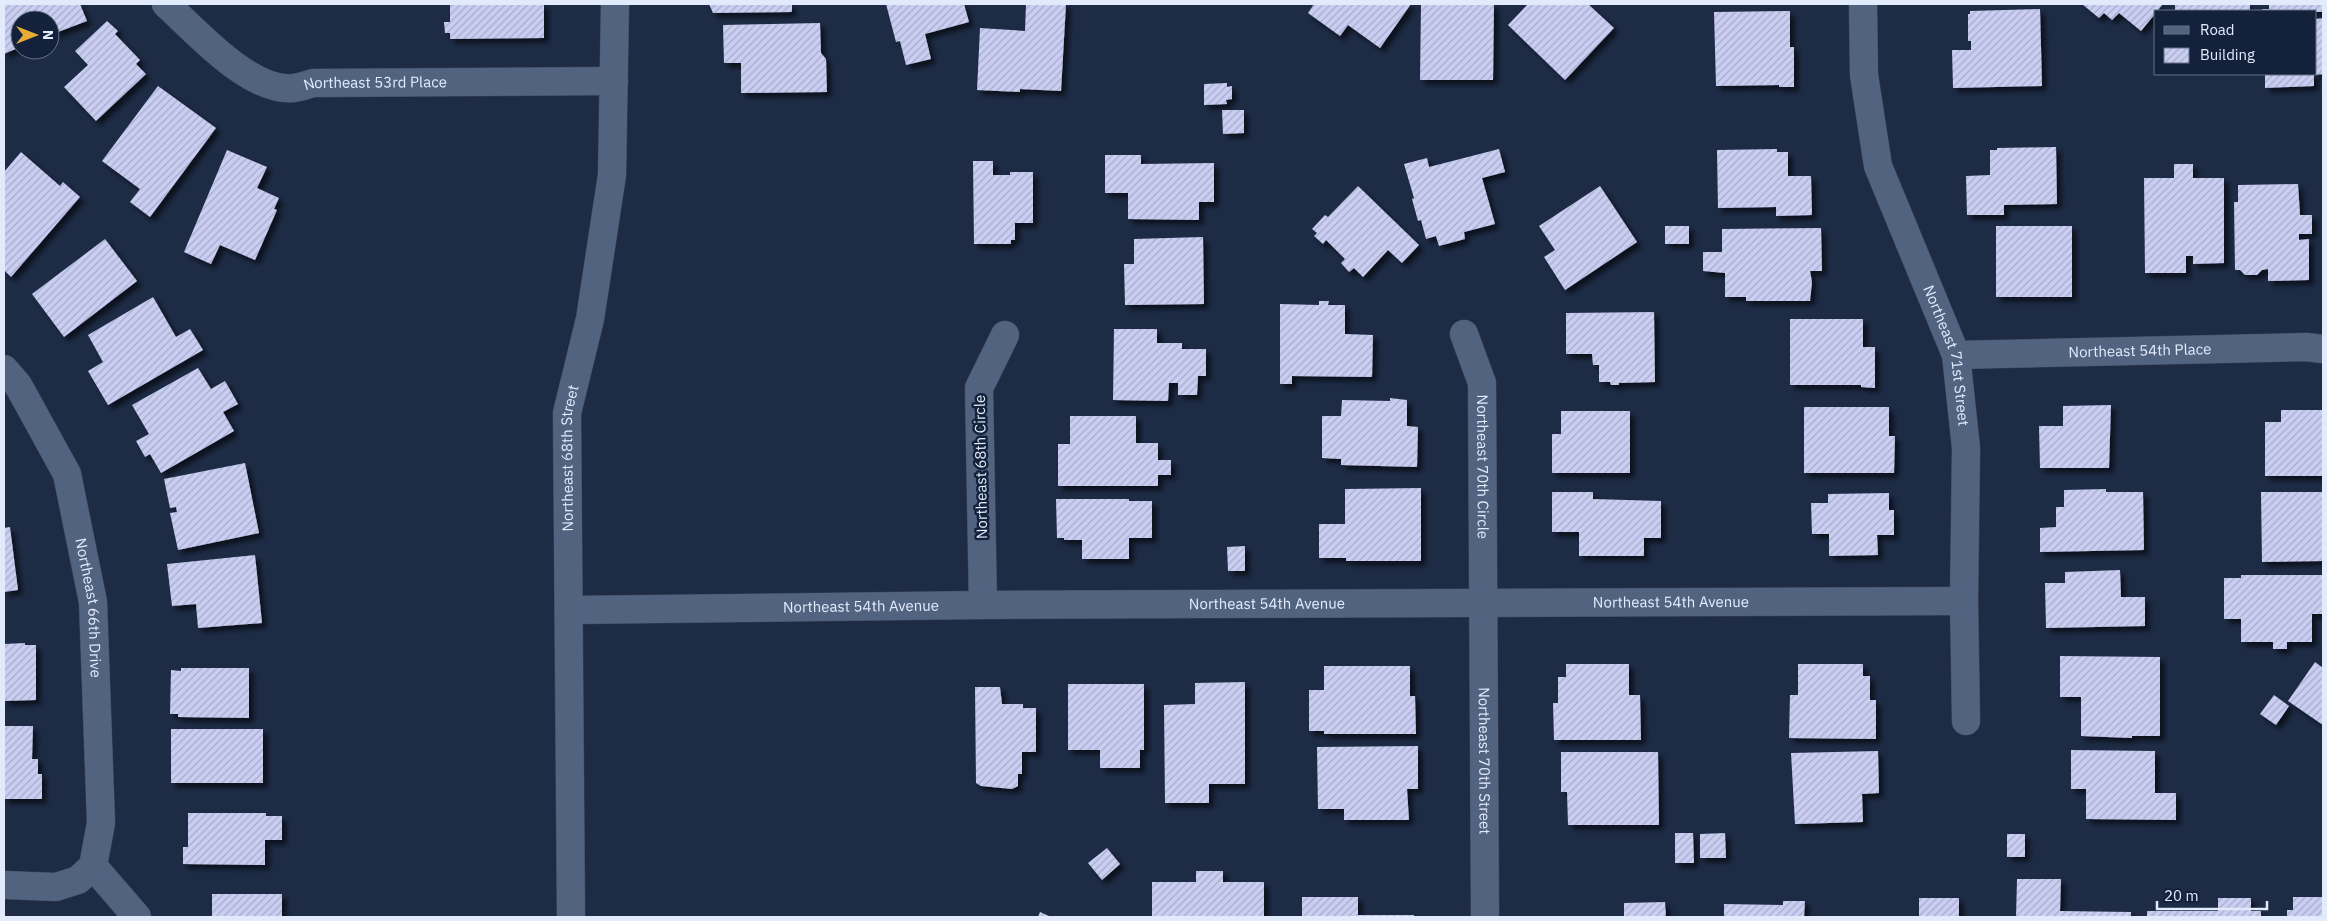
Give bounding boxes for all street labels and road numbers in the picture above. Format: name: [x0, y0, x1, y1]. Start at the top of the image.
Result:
street label: Northeast 53rd Place: [301, 72, 447, 94]
street label: Northeast 71st Street: [1919, 282, 1974, 427]
street label: Northeast 54th Place: [2068, 339, 2212, 361]
street label: Northeast 68th Street: [557, 383, 583, 532]
street label: Northeast 68th Circle: [970, 395, 991, 539]
street label: Northeast 70th Circle: [1473, 395, 1493, 539]
street label: Northeast 66th Drive: [71, 536, 106, 678]
street label: Northeast 54th Avenue: [1593, 592, 1749, 612]
street label: Northeast 54th Avenue: [1189, 594, 1345, 613]
street label: Northeast 54th Avenue: [783, 596, 939, 616]
street label: Northeast 70th Street: [1475, 687, 1495, 834]

